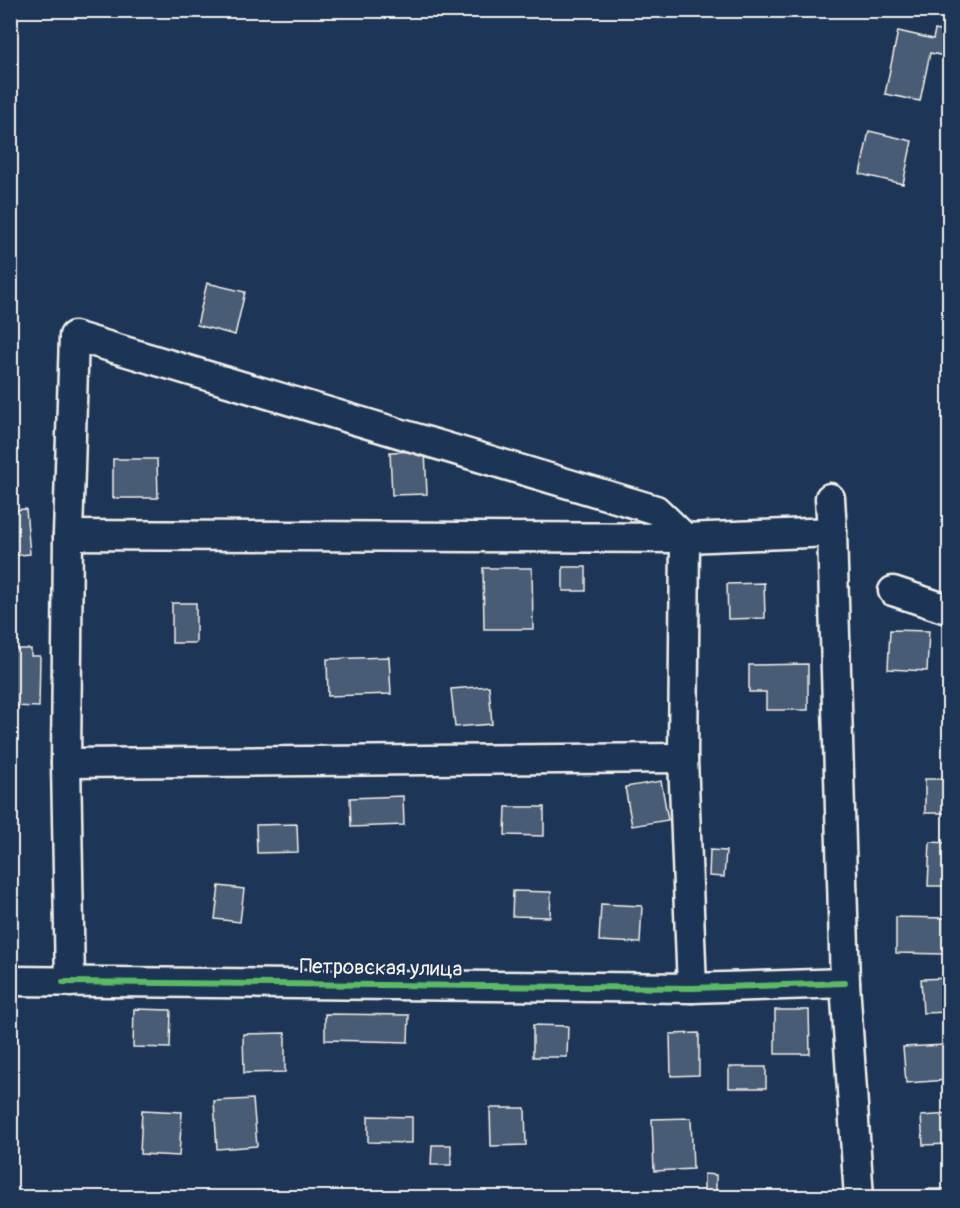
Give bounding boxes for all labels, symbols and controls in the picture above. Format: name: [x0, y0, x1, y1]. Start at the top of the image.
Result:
street label: Петровская улица: [299, 953, 463, 983]

